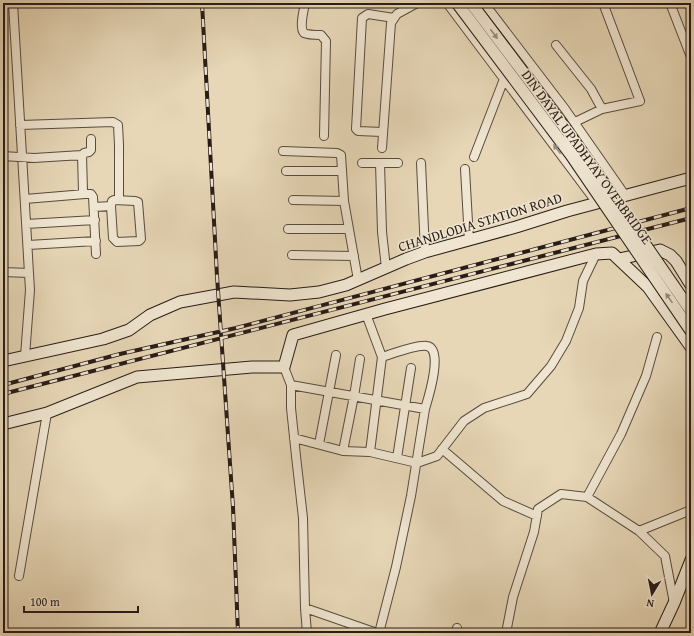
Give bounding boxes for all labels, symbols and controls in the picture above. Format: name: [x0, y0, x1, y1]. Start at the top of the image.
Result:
one-way arrow: [490, 29, 498, 39]
street label: DIN DAYAL UPADHYAY OVERBRIDGE: [517, 66, 657, 248]
one-way arrow: [553, 144, 561, 155]
street label: CHANDLODIA STATION ROAD: [396, 188, 564, 256]
one-way arrow: [665, 293, 673, 304]
north arrow: [632, 574, 672, 614]
scale bar: [24, 588, 138, 614]
text: 100 m: [30, 593, 60, 610]
text: N: [645, 595, 655, 612]

